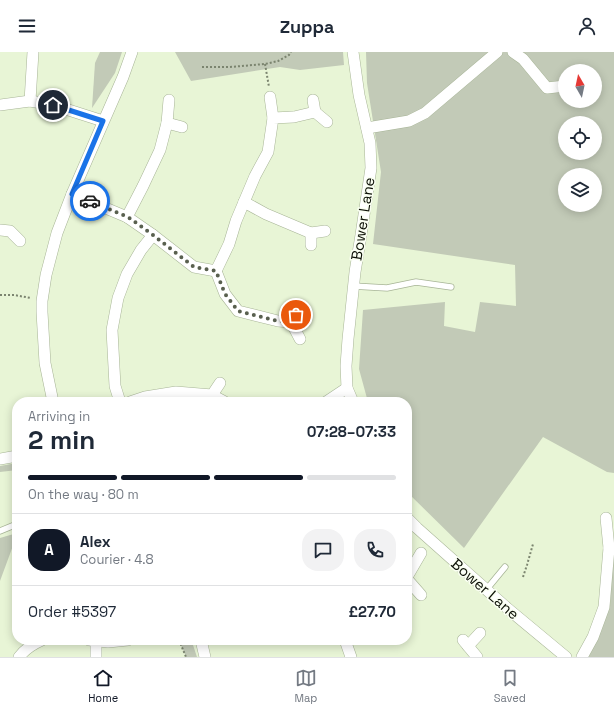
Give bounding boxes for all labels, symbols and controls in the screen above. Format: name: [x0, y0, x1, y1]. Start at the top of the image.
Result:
icon: menu: [16, 15, 38, 37]
text: Zuppa: [280, 15, 334, 38]
icon: person: [576, 15, 598, 37]
north arrow: [558, 64, 602, 108]
map controls: [558, 64, 602, 212]
pin: [36, 88, 70, 122]
icon: home: [42, 94, 64, 116]
button: locate: [558, 116, 602, 160]
button: layers: [558, 168, 602, 212]
street label: Bower Lane: [347, 176, 378, 262]
courier: [70, 181, 110, 221]
icon: car: [79, 190, 101, 212]
pin: [279, 298, 313, 332]
icon: bag: [285, 304, 307, 326]
text: Arriving in: [28, 408, 90, 425]
text: 07:28–07:33: [307, 422, 396, 441]
text: 2 min: [28, 423, 95, 457]
text: On the way · 80 m: [28, 486, 139, 503]
button: chat: [302, 529, 344, 571]
button: phone: [354, 529, 396, 571]
text: Alex: [80, 532, 111, 551]
text: A: [44, 540, 54, 559]
text: Courier · 4.8: [80, 551, 154, 568]
street label: Bower Lane: [447, 554, 523, 623]
text: Order #5397: [28, 602, 116, 621]
text: £27.70: [348, 602, 396, 621]
tab: Home: [88, 667, 118, 705]
tab: Map: [294, 667, 317, 705]
tab: Saved: [494, 667, 526, 705]

